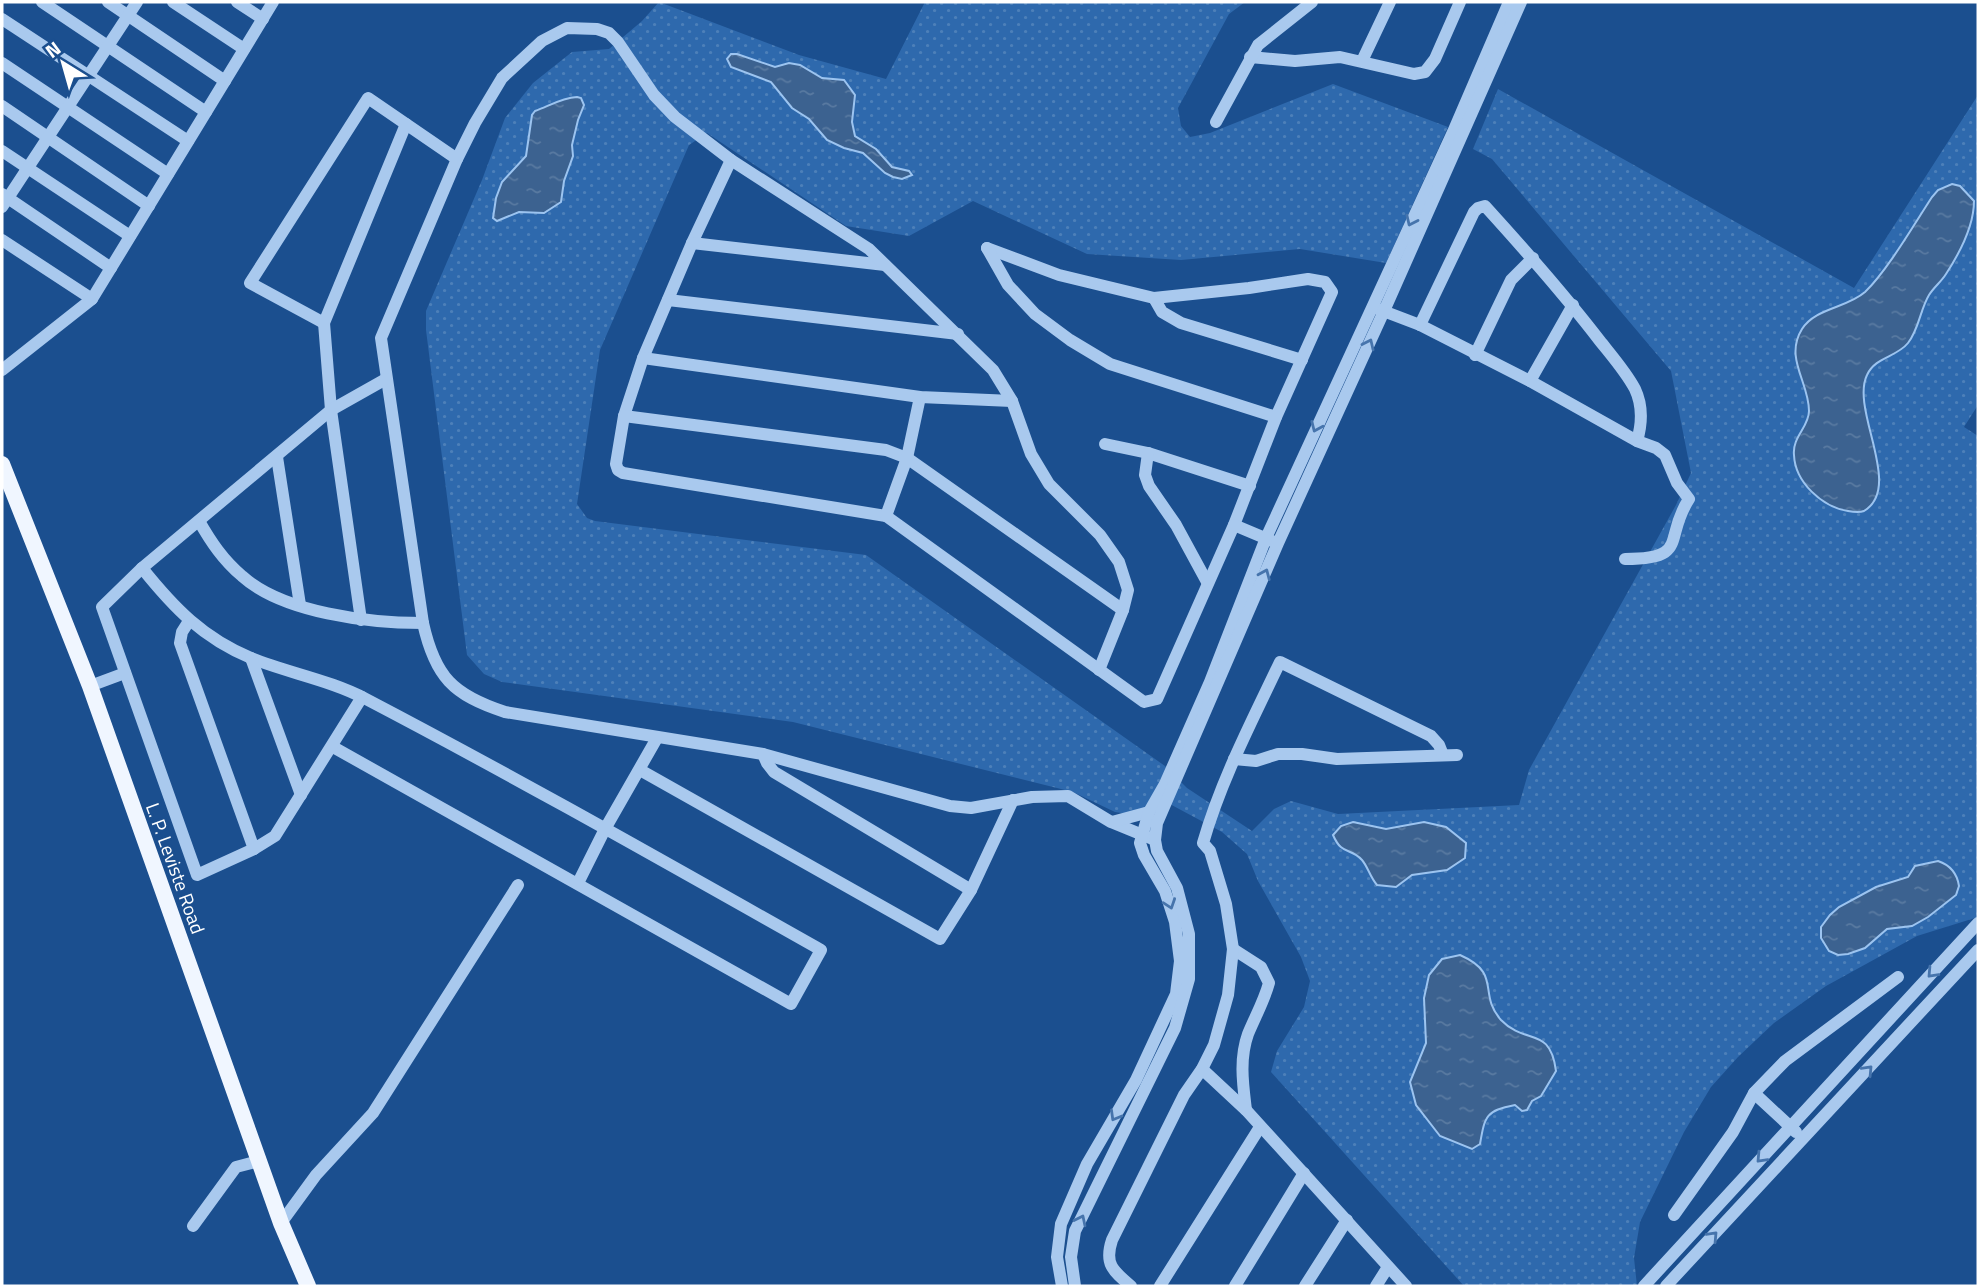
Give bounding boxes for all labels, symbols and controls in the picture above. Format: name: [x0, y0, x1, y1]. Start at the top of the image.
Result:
north arrow: [28, 28, 98, 98]
text: N: [38, 33, 66, 65]
one-way arrow: [1406, 214, 1420, 226]
one-way arrow: [1361, 339, 1375, 351]
one-way arrow: [1310, 420, 1324, 432]
one-way arrow: [1257, 568, 1271, 581]
street label: L. P. Leviste Road: [139, 798, 213, 938]
one-way arrow: [1161, 898, 1176, 910]
one-way arrow: [1928, 965, 1940, 978]
one-way arrow: [1859, 1065, 1872, 1078]
one-way arrow: [1110, 1109, 1123, 1121]
one-way arrow: [1757, 1150, 1770, 1163]
one-way arrow: [1072, 1215, 1086, 1227]
one-way arrow: [1704, 1232, 1717, 1245]

